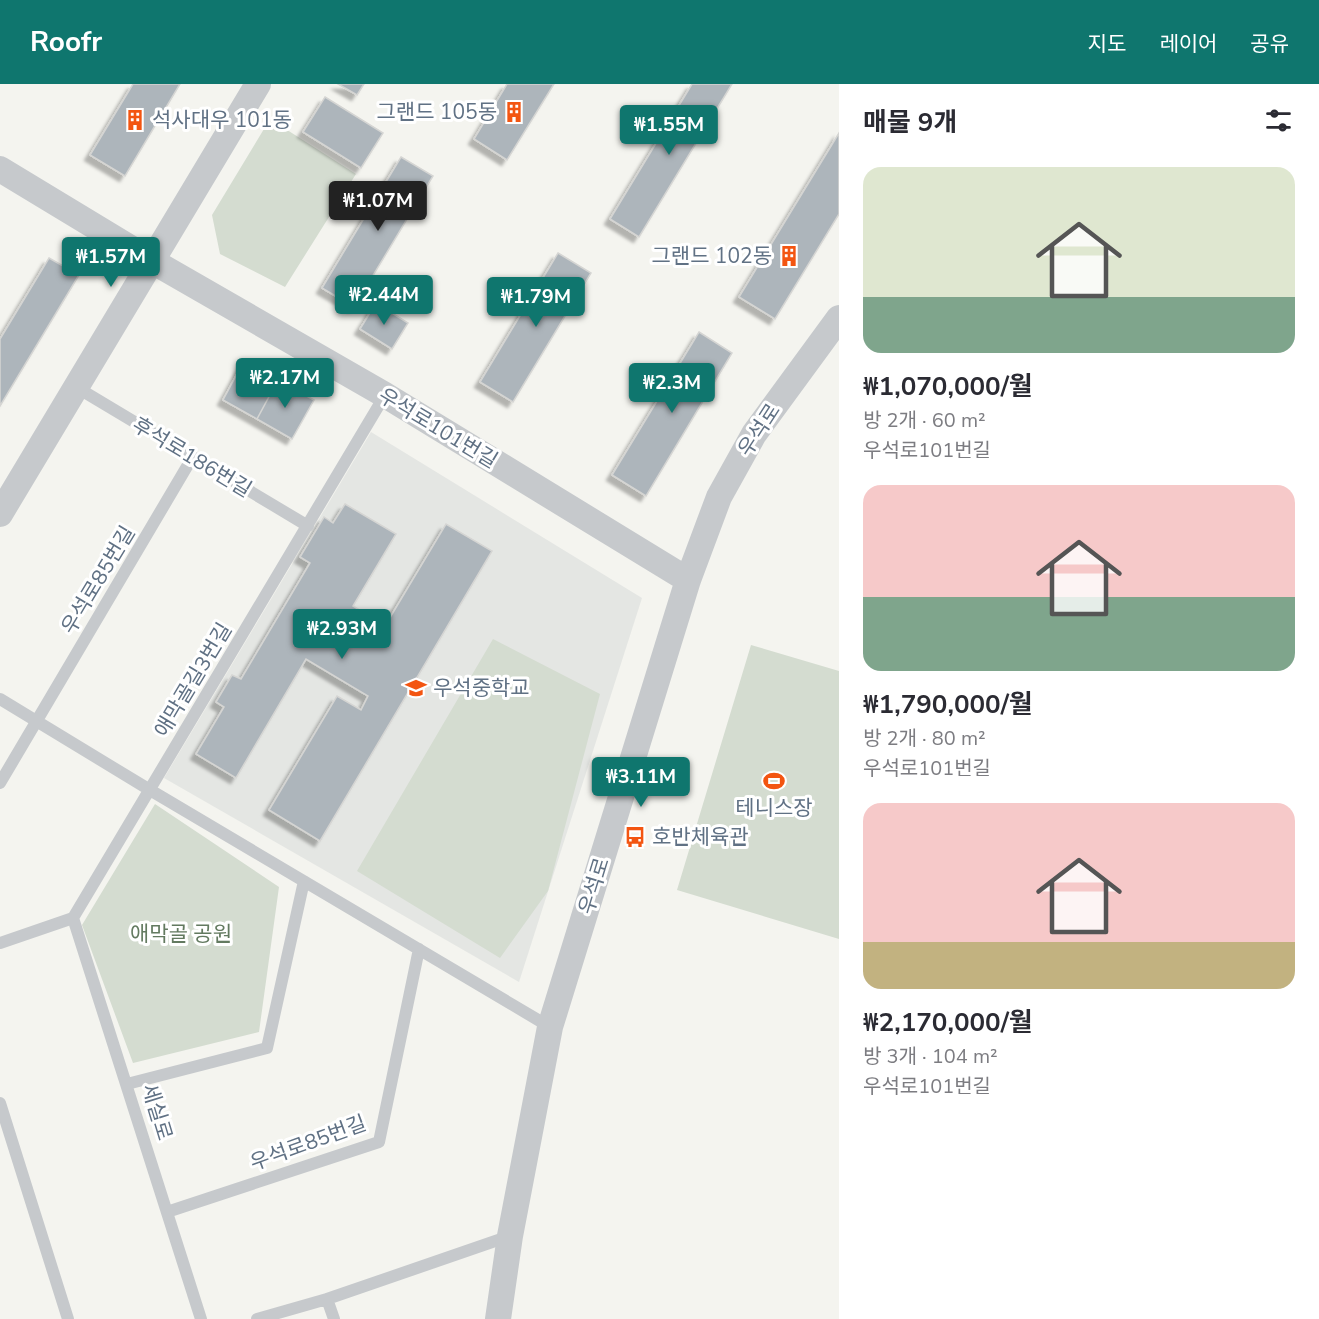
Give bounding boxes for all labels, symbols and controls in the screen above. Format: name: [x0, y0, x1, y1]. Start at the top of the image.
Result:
text: Roofr: [30, 23, 102, 61]
text: 지도: [1088, 30, 1126, 58]
text: 레이어: [1159, 30, 1217, 58]
text: 공유: [1250, 30, 1289, 58]
place label: 그랜드 105동: [377, 98, 497, 126]
building icon: 그랜드 105동: [502, 100, 526, 124]
icon: filters: [1262, 104, 1295, 137]
pin: ₩1.55M: [620, 105, 718, 156]
text: 매물 9개: [863, 105, 957, 140]
place label: 석사대우 101동: [152, 106, 292, 134]
building icon: 석사대우 101동: [123, 108, 147, 132]
text: ₩1.55M: [634, 111, 704, 138]
pin: ₩1.07M: [329, 181, 427, 232]
text: ₩1.07M: [343, 187, 413, 214]
icon: home: [1025, 206, 1133, 314]
pin: ₩1.57M: [62, 237, 160, 288]
place label: 그랜드 102동: [652, 242, 772, 270]
text: ₩1.57M: [76, 243, 146, 270]
building icon: 그랜드 102동: [777, 244, 801, 268]
pin: ₩2.44M: [335, 275, 433, 326]
pin: ₩1.79M: [487, 277, 585, 328]
text: ₩2.44M: [349, 281, 419, 308]
text: ₩1.79M: [501, 283, 571, 310]
pin: ₩2.17M: [236, 358, 334, 409]
pin: ₩2.3M: [630, 363, 714, 414]
text: ₩2.17M: [250, 364, 320, 391]
text: ₩2.3M: [643, 369, 701, 396]
text: ₩1,070,000/월: [863, 369, 1033, 404]
street label: 우석로101번길: [373, 381, 503, 475]
street label: 우석로: [731, 398, 787, 462]
text: 방 2개 · 60 m²: [863, 407, 986, 434]
street label: 후석로186번길: [127, 410, 257, 504]
text: 우석로101번길: [863, 437, 991, 464]
street label: 우석로85번길: [55, 521, 141, 639]
icon: home: [1025, 524, 1133, 632]
pin: ₩2.93M: [293, 609, 391, 660]
text: ₩2.93M: [307, 615, 377, 642]
street label: 애막골길3번길: [148, 618, 238, 742]
place label: 우석중학교: [433, 674, 530, 702]
school or university icon: 우석중학교: [404, 676, 428, 700]
text: ₩1,790,000/월: [863, 687, 1033, 722]
text: 방 2개 · 80 m²: [863, 725, 986, 752]
text: 우석로101번길: [863, 755, 991, 782]
pin: ₩3.11M: [592, 757, 690, 808]
text: ₩3.11M: [606, 763, 676, 790]
sports icon: 테니스장: [762, 769, 786, 793]
place label: 테니스장: [735, 794, 813, 822]
place label: 호반체육관: [652, 823, 749, 851]
bus stop icon: 호반체육관: [623, 825, 647, 849]
icon: home: [1025, 842, 1133, 950]
street label: 우석로: [572, 854, 616, 918]
park label: 애막골 공원: [130, 920, 232, 948]
text: ₩2,170,000/월: [863, 1005, 1033, 1040]
text: 방 3개 · 104 m²: [863, 1043, 998, 1070]
text: 우석로101번길: [863, 1073, 991, 1100]
street label: 세실로: [135, 1080, 179, 1144]
street label: 우석로85번길: [246, 1109, 370, 1177]

